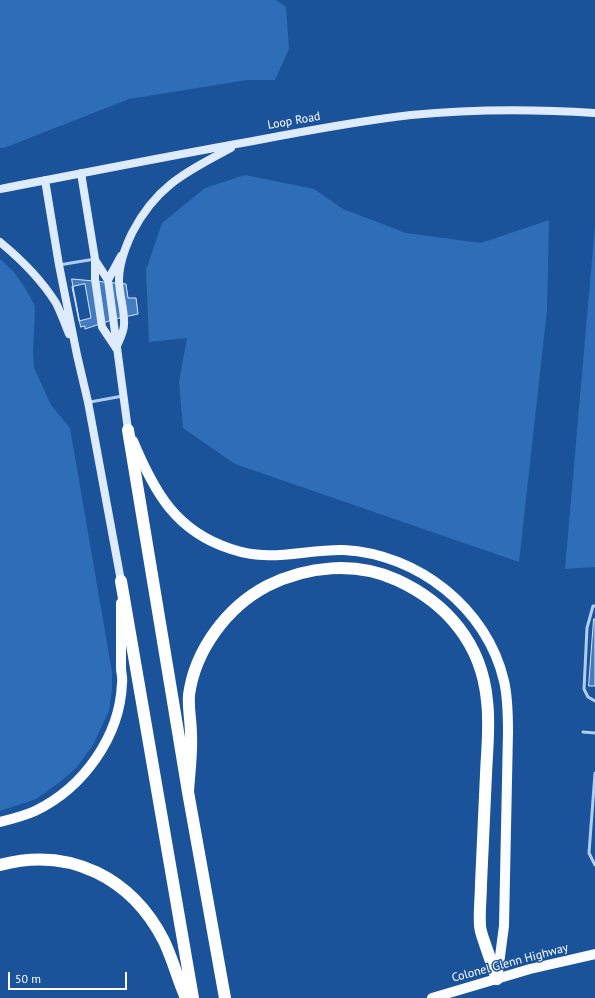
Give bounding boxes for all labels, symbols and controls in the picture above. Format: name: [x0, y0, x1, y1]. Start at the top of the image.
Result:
street label: Loop Road: [266, 109, 322, 133]
street label: Colonel Glenn Highway: [450, 941, 570, 985]
scale bar: [10, 964, 129, 990]
text: 50 m: [15, 971, 41, 986]

